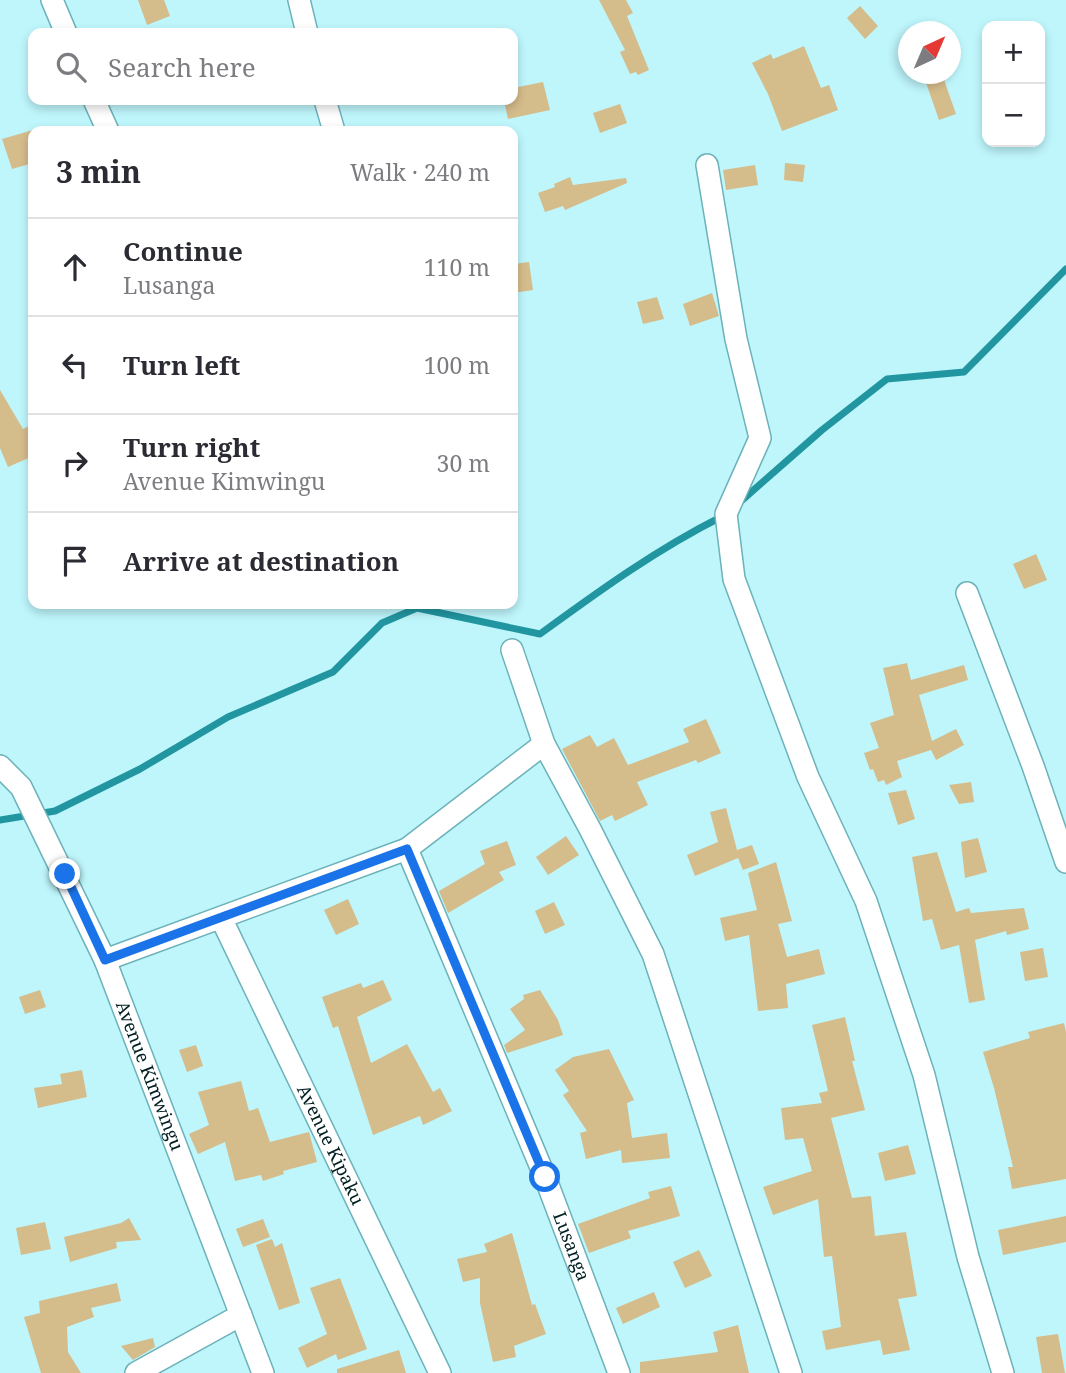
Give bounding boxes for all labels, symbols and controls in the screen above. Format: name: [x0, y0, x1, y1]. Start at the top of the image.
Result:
north arrow: [898, 21, 961, 84]
map controls: [982, 21, 1045, 147]
button: +: [982, 21, 1045, 84]
search box: [28, 28, 518, 105]
icon: search: [52, 48, 90, 86]
text: Search here: [108, 49, 256, 85]
button: −: [982, 84, 1045, 147]
text: 3 min: [56, 151, 141, 192]
text: Walk · 240 m: [350, 156, 490, 188]
text: Continue: [123, 233, 243, 269]
icon: ahead: [56, 248, 94, 286]
text: 110 m: [424, 251, 490, 283]
text: Lusanga: [123, 269, 215, 301]
icon: left: [56, 346, 94, 384]
text: Turn left: [123, 347, 240, 383]
text: 100 m: [424, 349, 490, 381]
text: Turn right: [123, 429, 260, 465]
icon: right: [56, 444, 94, 482]
text: 30 m: [437, 447, 490, 479]
text: Avenue Kimwingu: [123, 465, 325, 497]
icon: arrive: [56, 542, 94, 580]
text: Arrive at destination: [123, 543, 399, 579]
route end: [49, 858, 80, 889]
street label: Avenue Kimwingu: [111, 997, 190, 1154]
street label: Avenue Kipaku: [292, 1081, 371, 1209]
route start: [529, 1161, 560, 1192]
street label: Lusanga: [548, 1208, 596, 1284]

